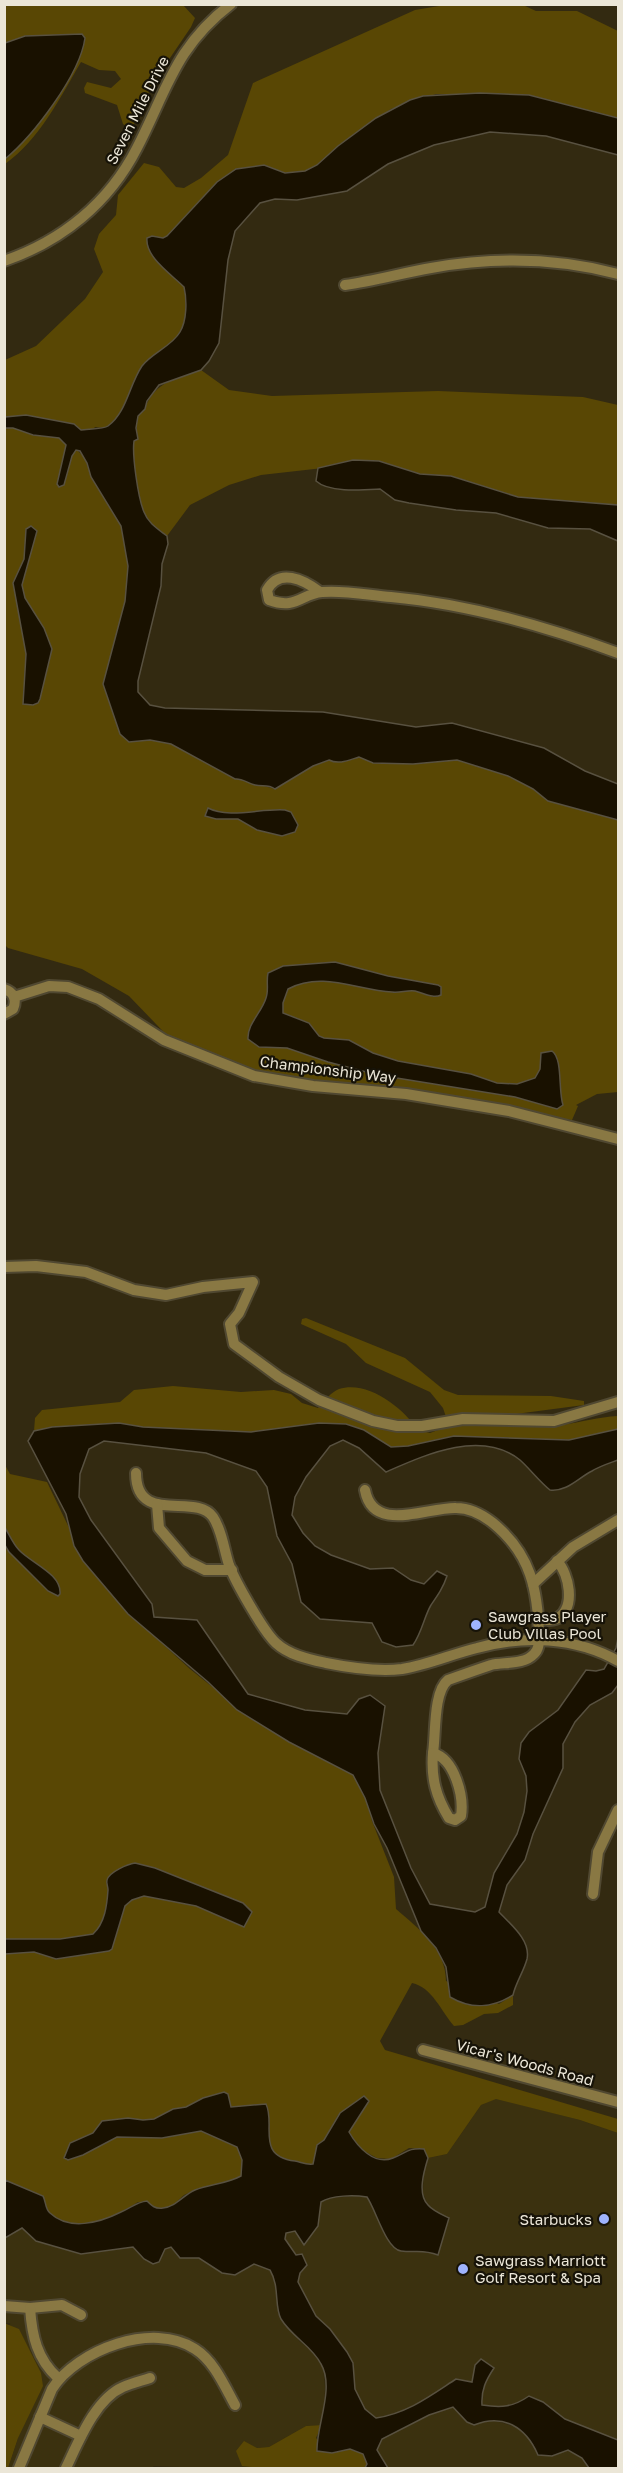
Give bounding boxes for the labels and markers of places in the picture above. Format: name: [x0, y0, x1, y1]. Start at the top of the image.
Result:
place label: Sawgrass Player Club Villas Pool: [488, 1607, 607, 1642]
marker: Sawgrass Player Club Villas Pool: [469, 1618, 483, 1632]
place label: Starbucks: [519, 2210, 592, 2228]
marker: Starbucks: [597, 2212, 611, 2226]
place label: Sawgrass Marriott Golf Resort & Spa: [475, 2251, 606, 2286]
marker: Sawgrass Marriott Golf Resort & Spa: [456, 2262, 470, 2276]

